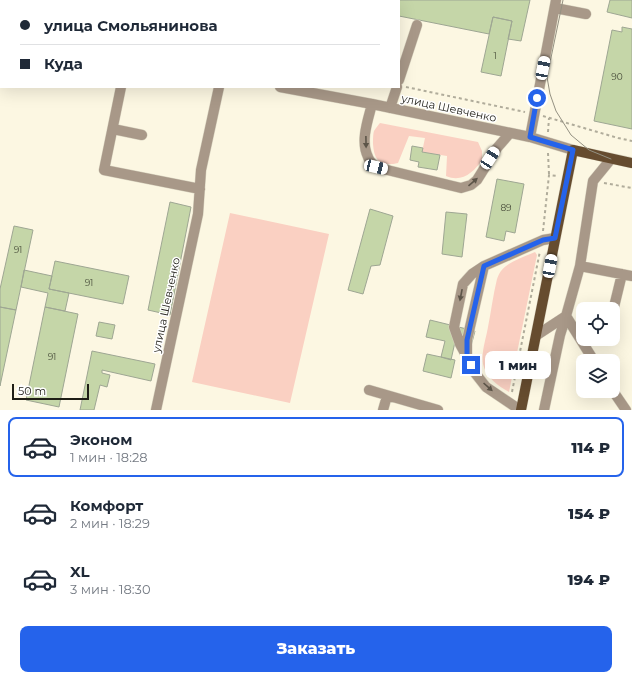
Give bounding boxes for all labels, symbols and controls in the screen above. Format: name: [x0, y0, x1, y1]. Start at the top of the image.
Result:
text: улица Смольянинова: [44, 16, 218, 35]
house number: 1: [493, 50, 497, 61]
text: Куда: [44, 54, 83, 73]
car: [535, 55, 551, 81]
house number: 90: [611, 71, 623, 82]
route start: [528, 89, 546, 107]
street label: улица Шевченко: [399, 91, 498, 125]
one-way arrow: [363, 136, 369, 149]
car: [478, 145, 502, 171]
car: [363, 158, 389, 176]
one-way arrow: [468, 177, 478, 186]
house number: 89: [500, 202, 512, 213]
house number: 91: [14, 244, 22, 255]
car: [542, 253, 558, 279]
street label: улица Шевченко: [149, 256, 183, 355]
house number: 91: [85, 277, 93, 288]
one-way arrow: [457, 289, 463, 301]
map controls: [576, 302, 620, 398]
button: locate: [576, 302, 620, 346]
house number: 91: [48, 351, 56, 362]
callout: 1 мин: [485, 351, 551, 379]
button: layers: [576, 354, 620, 398]
route end: [462, 356, 480, 374]
text: 1 мин: [499, 357, 537, 373]
scale bar: [12, 382, 89, 401]
one-way arrow: [483, 383, 493, 392]
text: 50 m: [18, 384, 46, 398]
icon: car: [22, 429, 58, 465]
text: Эконом: [70, 430, 132, 449]
text: 114 ₽: [571, 438, 610, 457]
text: 1 мин · 18:28: [70, 449, 148, 465]
icon: car: [22, 495, 58, 531]
text: Комфорт: [70, 496, 143, 515]
text: 154 ₽: [568, 504, 610, 523]
text: 2 мин · 18:29: [70, 515, 150, 531]
icon: car: [22, 561, 58, 597]
text: XL: [70, 562, 89, 581]
text: 194 ₽: [567, 570, 610, 589]
text: 3 мин · 18:30: [70, 581, 151, 597]
button: Заказать: [20, 626, 612, 672]

